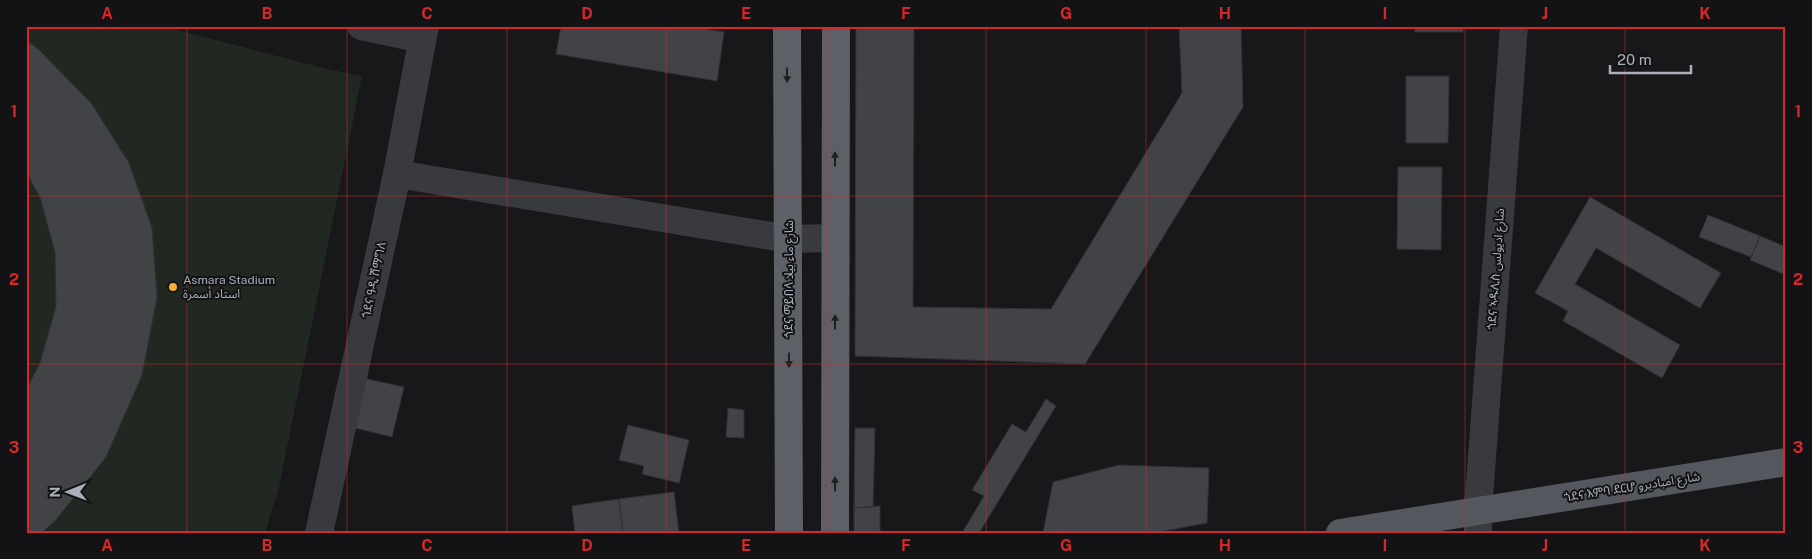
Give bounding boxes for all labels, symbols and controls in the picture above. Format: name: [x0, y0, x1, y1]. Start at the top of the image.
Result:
text: A: [101, 4, 113, 23]
text: B: [262, 4, 273, 23]
text: C: [421, 4, 433, 23]
text: D: [581, 4, 593, 23]
text: E: [741, 4, 751, 23]
text: F: [901, 4, 911, 23]
text: G: [1060, 4, 1072, 23]
text: H: [1219, 4, 1231, 23]
text: I: [1383, 4, 1387, 23]
text: J: [1542, 4, 1548, 23]
text: K: [1699, 4, 1711, 23]
scale bar: [1610, 42, 1691, 74]
text: 20 m: [1617, 51, 1652, 68]
one-way arrow: [783, 67, 791, 83]
text: 1: [11, 102, 17, 121]
text: 1: [1795, 102, 1801, 121]
one-way arrow: [831, 151, 839, 167]
street label: ጎደና ኣዱሊስ شارع اديولس: [1485, 208, 1509, 330]
street label: ጎደና ማይበላ شارع ماء بيلا: [782, 220, 798, 338]
street label: ጎደና ዓዲ ሽማግለ: [359, 241, 389, 319]
text: 2: [9, 270, 19, 289]
text: 2: [1793, 270, 1803, 289]
place label: Asmara Stadium استاد أسمرة: [183, 273, 275, 301]
marker: Asmara Stadium استاد أسمرة: [167, 281, 179, 293]
one-way arrow: [831, 313, 839, 329]
one-way arrow: [785, 352, 793, 368]
text: 3: [9, 438, 19, 457]
text: 3: [1793, 438, 1803, 457]
north arrow: [42, 466, 92, 516]
street label: ጎደና እምባ ደርሆ شارع امباديرو: [1563, 469, 1701, 507]
one-way arrow: [831, 476, 839, 492]
text: N: [47, 487, 63, 498]
text: A: [101, 536, 113, 555]
text: B: [262, 536, 273, 555]
text: C: [421, 536, 433, 555]
text: D: [581, 536, 593, 555]
text: E: [741, 536, 751, 555]
text: F: [901, 536, 911, 555]
text: G: [1060, 536, 1072, 555]
text: H: [1219, 536, 1231, 555]
text: I: [1383, 536, 1387, 555]
text: J: [1542, 536, 1548, 555]
text: K: [1699, 536, 1711, 555]

